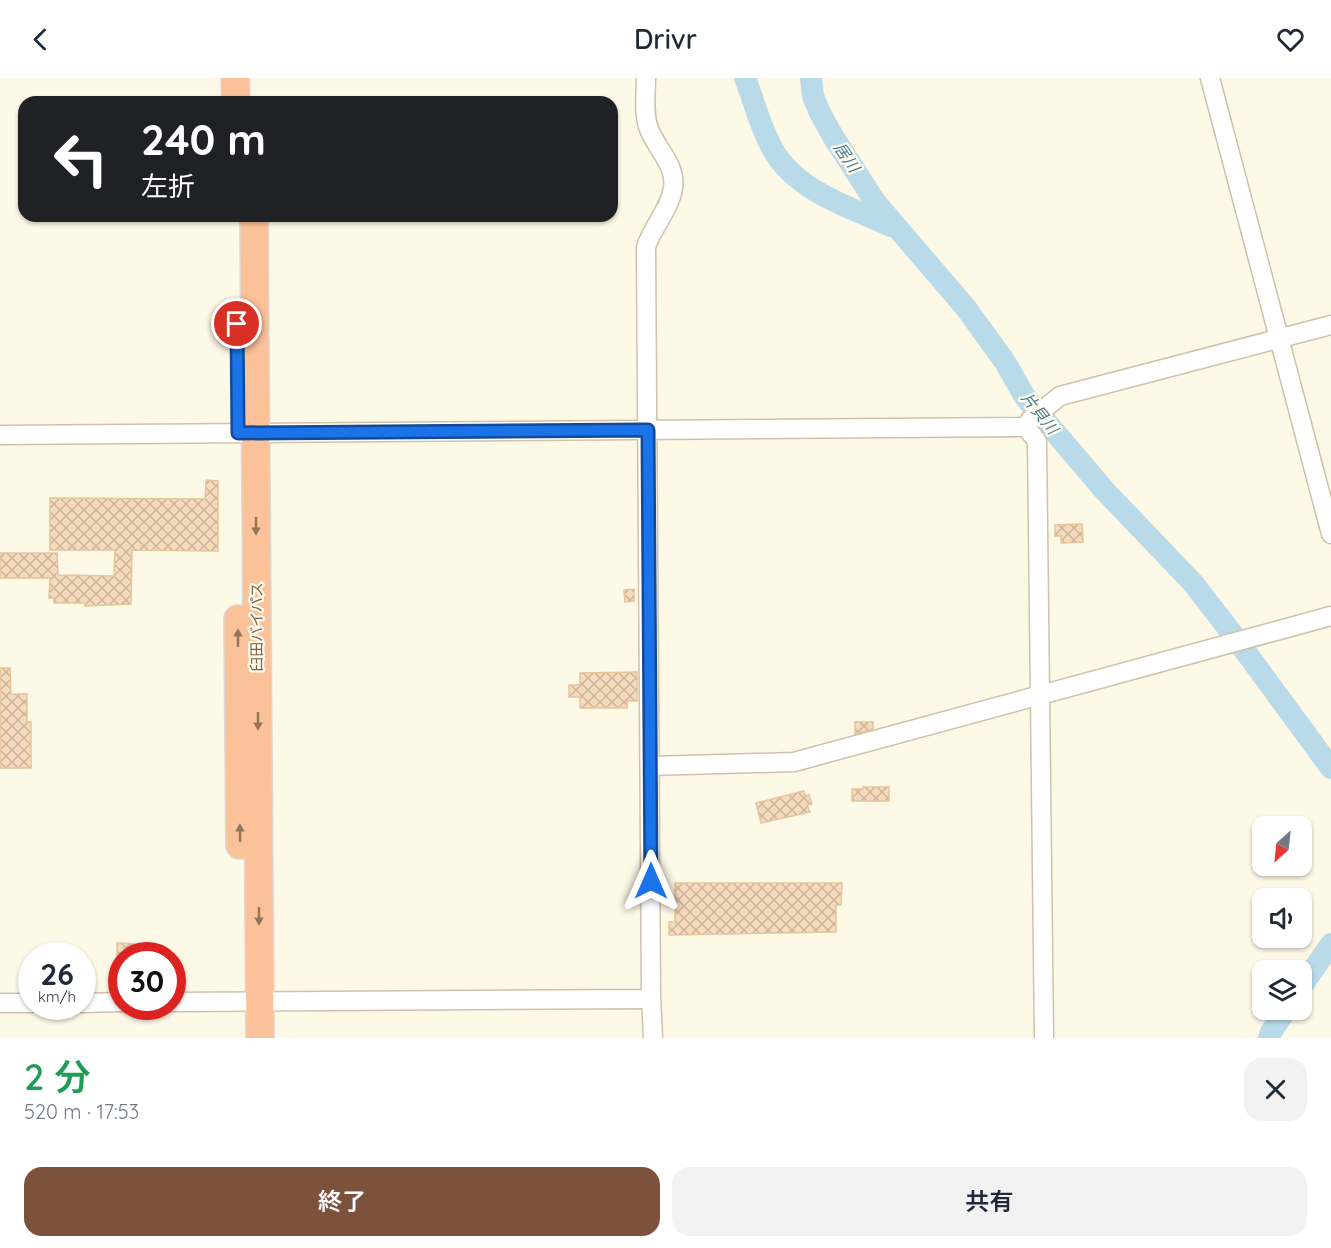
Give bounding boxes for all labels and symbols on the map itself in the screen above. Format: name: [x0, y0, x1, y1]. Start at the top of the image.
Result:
water label: 居川: [830, 138, 866, 177]
pin: [211, 298, 262, 349]
water label: 片貝川: [1017, 388, 1064, 439]
one-way arrow: [251, 517, 261, 536]
street label: 臼田バイパス: [247, 582, 266, 672]
one-way arrow: [233, 628, 243, 647]
one-way arrow: [253, 712, 263, 731]
north arrow: [1252, 816, 1312, 876]
one-way arrow: [235, 823, 245, 842]
position arrow: [619, 849, 683, 913]
one-way arrow: [254, 907, 264, 926]
speed limit sign: 30: [108, 942, 186, 1020]

